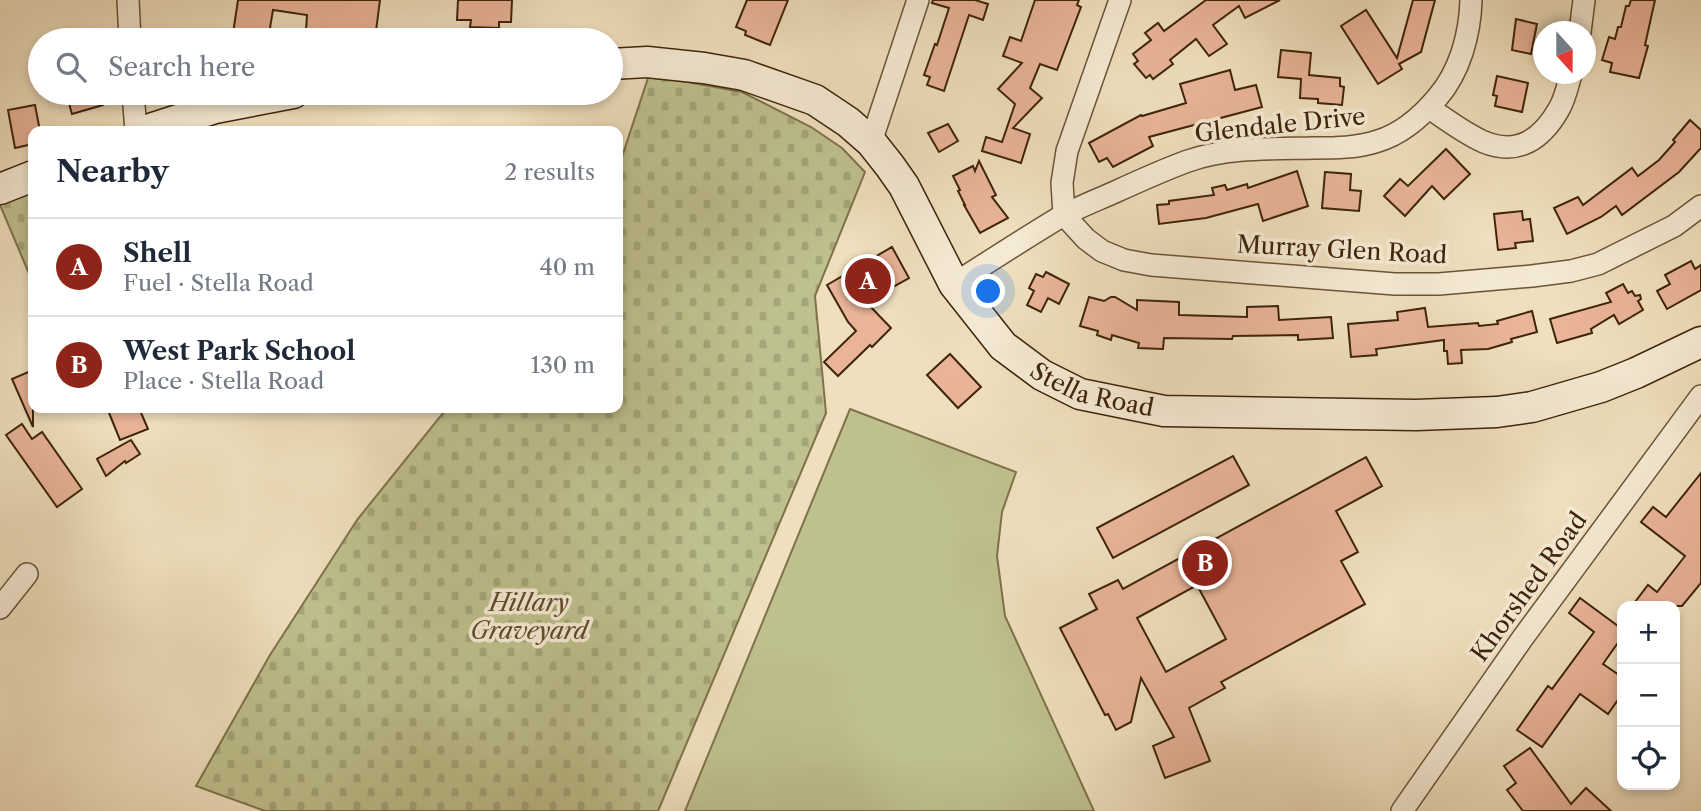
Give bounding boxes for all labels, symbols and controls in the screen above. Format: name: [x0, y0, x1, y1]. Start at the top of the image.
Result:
north arrow: [1533, 21, 1596, 84]
search box: [28, 28, 623, 105]
icon: search: [52, 48, 90, 86]
text: Search here: [108, 51, 255, 83]
street label: Glendale Drive: [1193, 101, 1367, 148]
text: Nearby: [56, 153, 169, 190]
text: 2 results: [504, 158, 595, 186]
street label: Murray Glen Road: [1236, 230, 1448, 270]
text: Shell: [123, 237, 191, 269]
text: A: [70, 253, 88, 281]
text: 40 m: [540, 253, 595, 281]
pin: A: [845, 255, 891, 307]
text: Fuel · Stella Road: [123, 269, 314, 297]
your location: [971, 274, 1005, 308]
text: West Park School: [123, 335, 355, 367]
text: B: [70, 351, 88, 379]
text: 130 m: [531, 351, 595, 379]
street label: Stella Road: [1024, 356, 1157, 423]
text: Place · Stella Road: [123, 367, 324, 395]
street label: Khorshed Road: [1465, 506, 1593, 667]
pin: B: [1182, 537, 1228, 589]
park label: Hillary Graveyard: [470, 588, 591, 645]
map controls: [1617, 601, 1680, 790]
button: +: [1617, 601, 1680, 664]
button: −: [1617, 664, 1680, 727]
button: locate: [1617, 727, 1680, 790]

